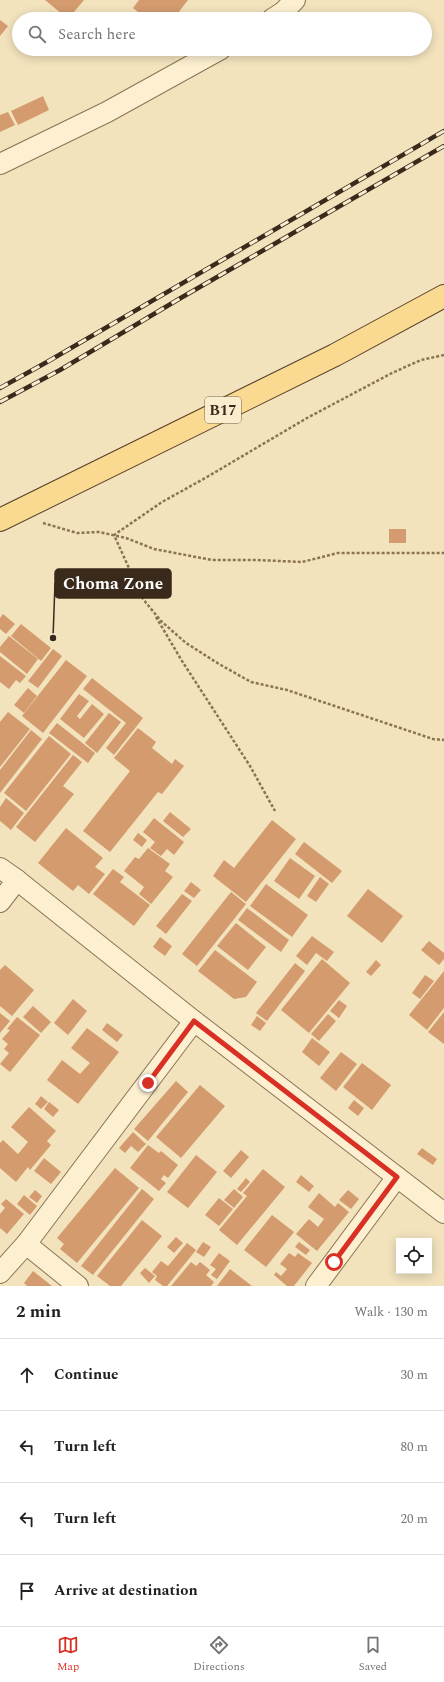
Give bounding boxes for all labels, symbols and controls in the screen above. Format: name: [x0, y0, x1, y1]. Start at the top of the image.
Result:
search box: [12, 12, 432, 56]
icon: search: [26, 23, 48, 45]
text: Search here: [58, 23, 136, 46]
road number: B17: [205, 397, 241, 423]
callout: Choma Zone: [55, 569, 171, 598]
text: Choma Zone: [63, 571, 163, 597]
route end: [139, 1074, 157, 1092]
map controls: [396, 1238, 432, 1274]
button: locate: [396, 1238, 432, 1274]
route start: [325, 1253, 343, 1271]
text: 2 min: [16, 1299, 61, 1325]
text: Walk · 130 m: [354, 1302, 428, 1322]
text: Continue: [54, 1363, 119, 1386]
icon: ahead: [16, 1364, 38, 1386]
text: 30 m: [401, 1365, 428, 1385]
text: Turn left: [54, 1435, 116, 1458]
icon: left: [16, 1436, 38, 1458]
text: 80 m: [401, 1437, 428, 1457]
text: Turn left: [54, 1507, 116, 1530]
icon: left: [16, 1508, 38, 1530]
text: 20 m: [401, 1509, 428, 1529]
text: Arrive at destination: [54, 1579, 198, 1602]
icon: arrive: [16, 1580, 38, 1602]
tab: Map: [57, 1634, 79, 1675]
tab: Directions: [193, 1634, 245, 1675]
tab: Saved: [359, 1634, 387, 1675]

